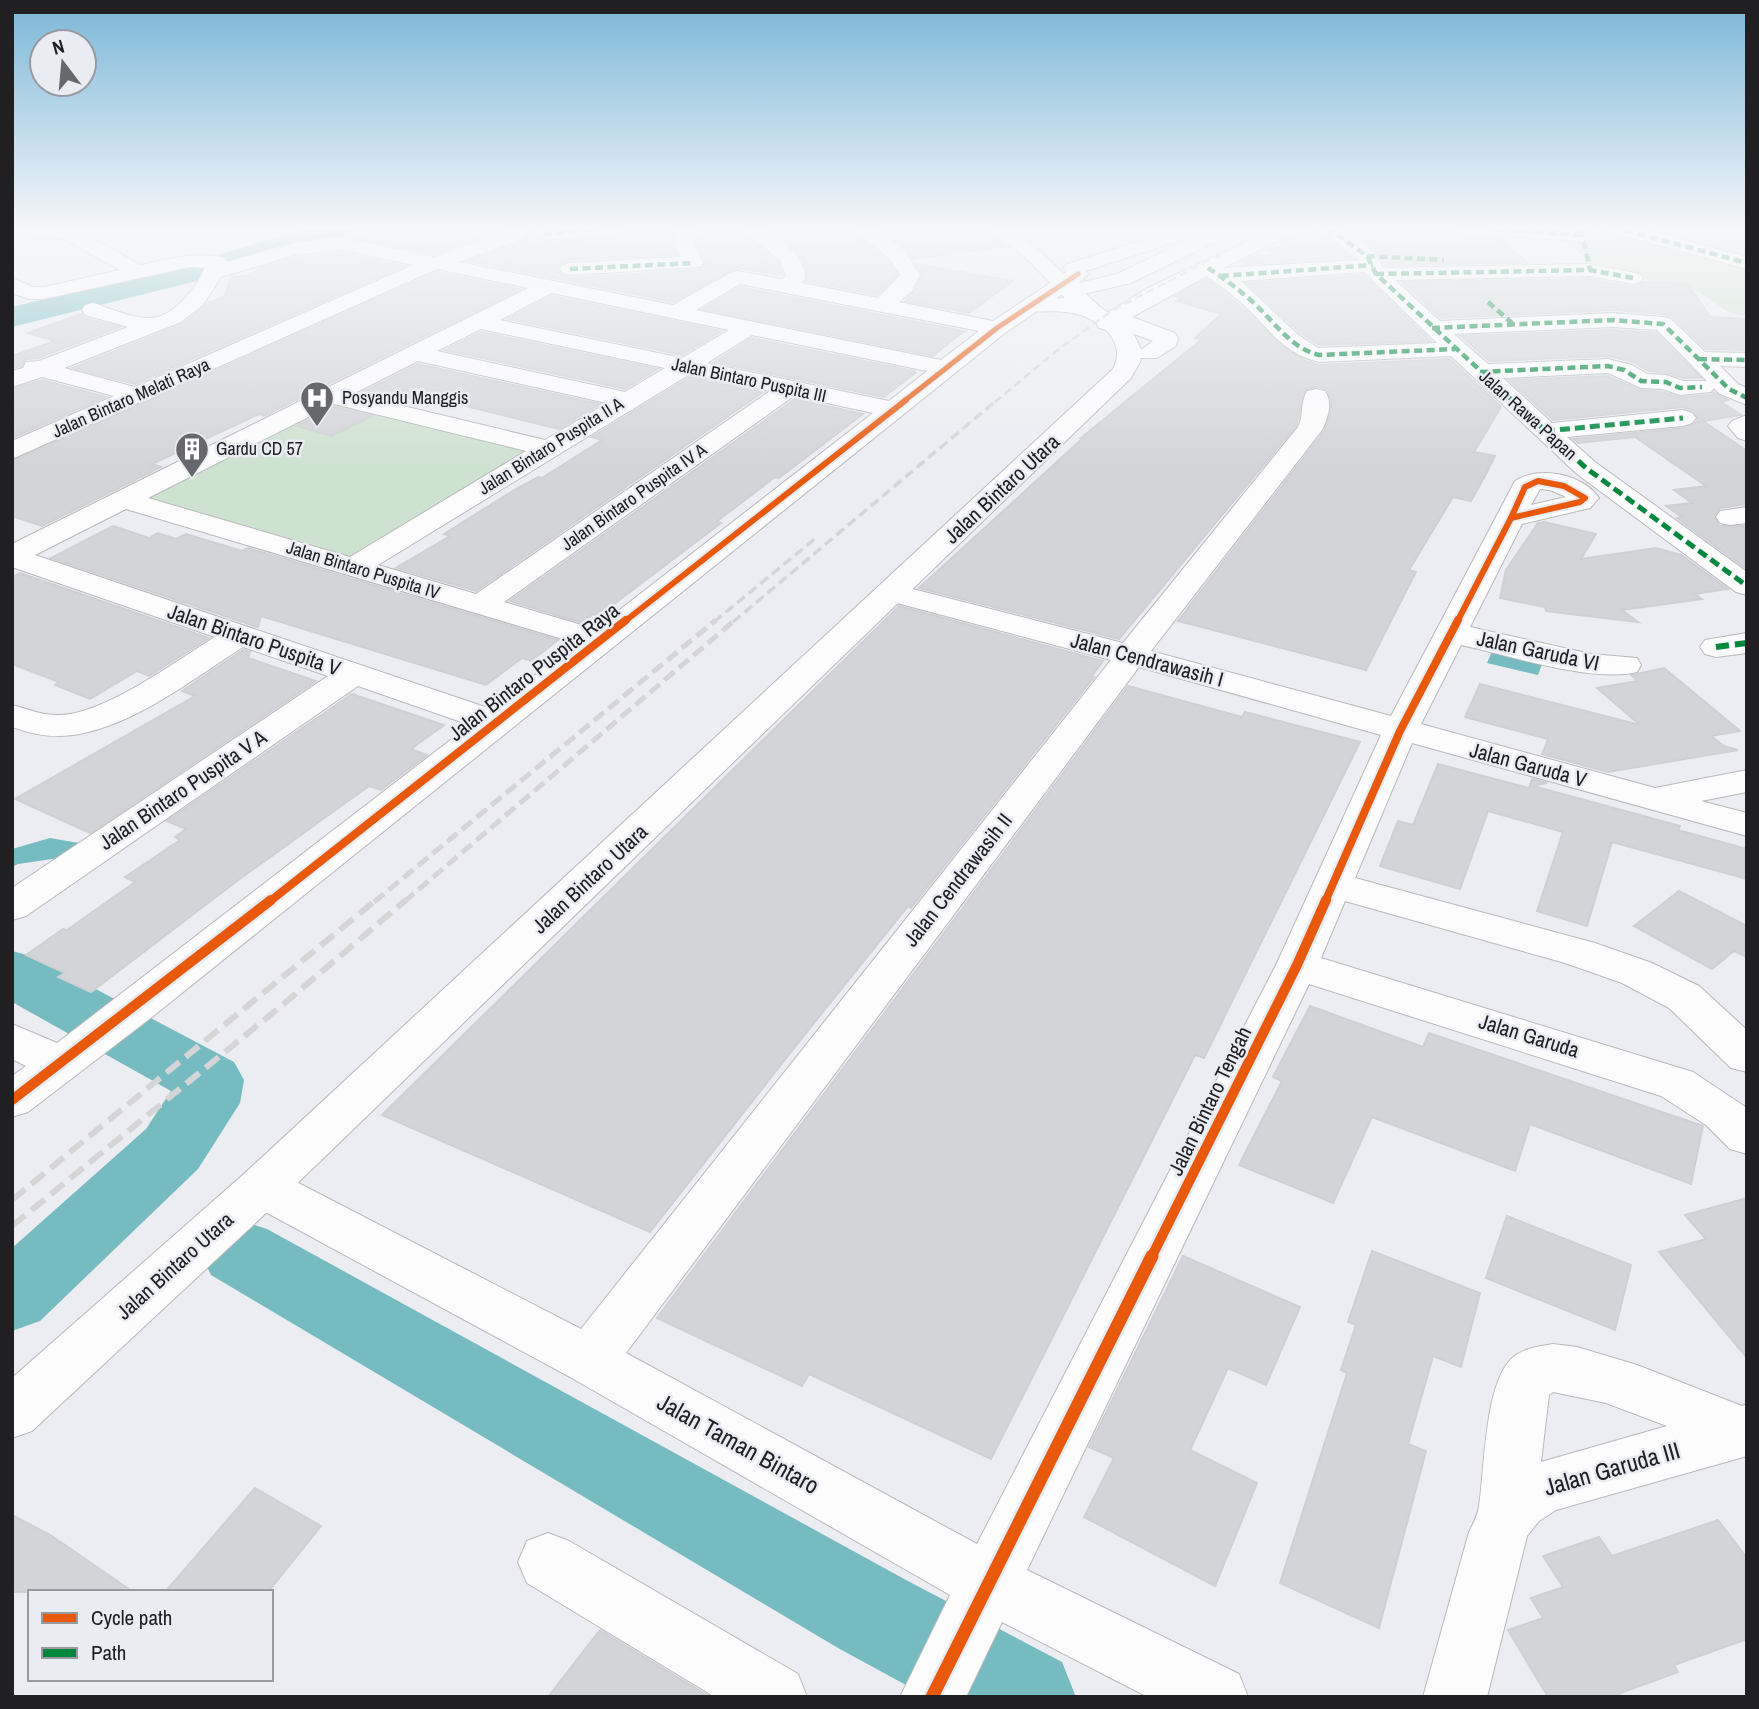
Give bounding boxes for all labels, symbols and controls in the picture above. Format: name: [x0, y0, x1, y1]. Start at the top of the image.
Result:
north arrow: [28, 28, 98, 98]
text: N: [49, 33, 67, 61]
street label: Jalan Bintaro Puspita III: [669, 351, 829, 408]
street label: Jalan Bintaro Melati Raya: [48, 352, 213, 444]
street label: Jalan Rawa Papan: [1474, 364, 1583, 465]
hospital icon: Posyandu Manggis: [298, 379, 336, 428]
place label: Posyandu Manggis: [342, 385, 468, 410]
street label: Jalan Bintaro Puspita II A: [473, 391, 628, 500]
street label: Jalan Bintaro Utara: [938, 427, 1066, 550]
building icon: Gardu CD 57: [173, 430, 211, 479]
place label: Gardu CD 57: [216, 436, 303, 461]
street label: Jalan Bintaro Puspita IV A: [556, 437, 712, 556]
street label: Jalan Bintaro Puspita IV: [283, 534, 443, 605]
street label: Jalan Bintaro Puspita Raya: [442, 595, 626, 748]
street label: Jalan Bintaro Puspita V: [164, 596, 345, 683]
street label: Jalan Garuda VI: [1474, 623, 1602, 678]
street label: Jalan Cendrawasih I: [1068, 625, 1227, 694]
street label: Jalan Bintaro Puspita V A: [93, 722, 273, 856]
street label: Jalan Garuda V: [1467, 735, 1590, 794]
street label: Jalan Cendrawasih II: [896, 807, 1019, 952]
street label: Jalan Bintaro Utara: [526, 817, 654, 940]
street label: Jalan Garuda: [1475, 1007, 1583, 1065]
street label: Jalan Bintaro Tengah: [1161, 1021, 1258, 1180]
street label: Jalan Bintaro Utara: [110, 1205, 240, 1326]
street label: Jalan Taman Bintaro: [652, 1385, 825, 1501]
street label: Jalan Garuda III: [1540, 1433, 1683, 1503]
legend: [28, 1590, 273, 1681]
text: Cycle path: [91, 1603, 172, 1632]
text: Path: [91, 1638, 126, 1667]

